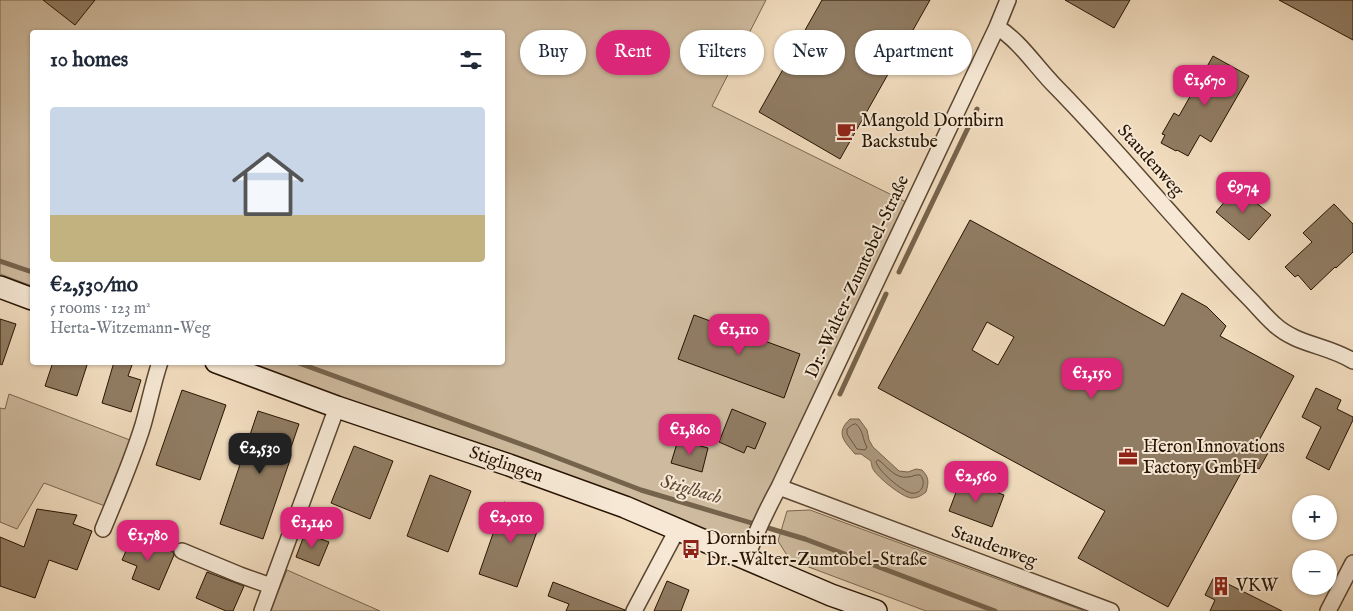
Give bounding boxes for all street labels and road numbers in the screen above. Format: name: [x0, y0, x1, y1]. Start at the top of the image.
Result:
street label: Staudenweg: [1111, 120, 1189, 202]
street label: Dr.-Walter-Zumtobel-Straße: [801, 172, 915, 382]
street label: Stiglingen: [466, 442, 547, 489]
street label: Staudenweg: [948, 521, 1040, 573]

